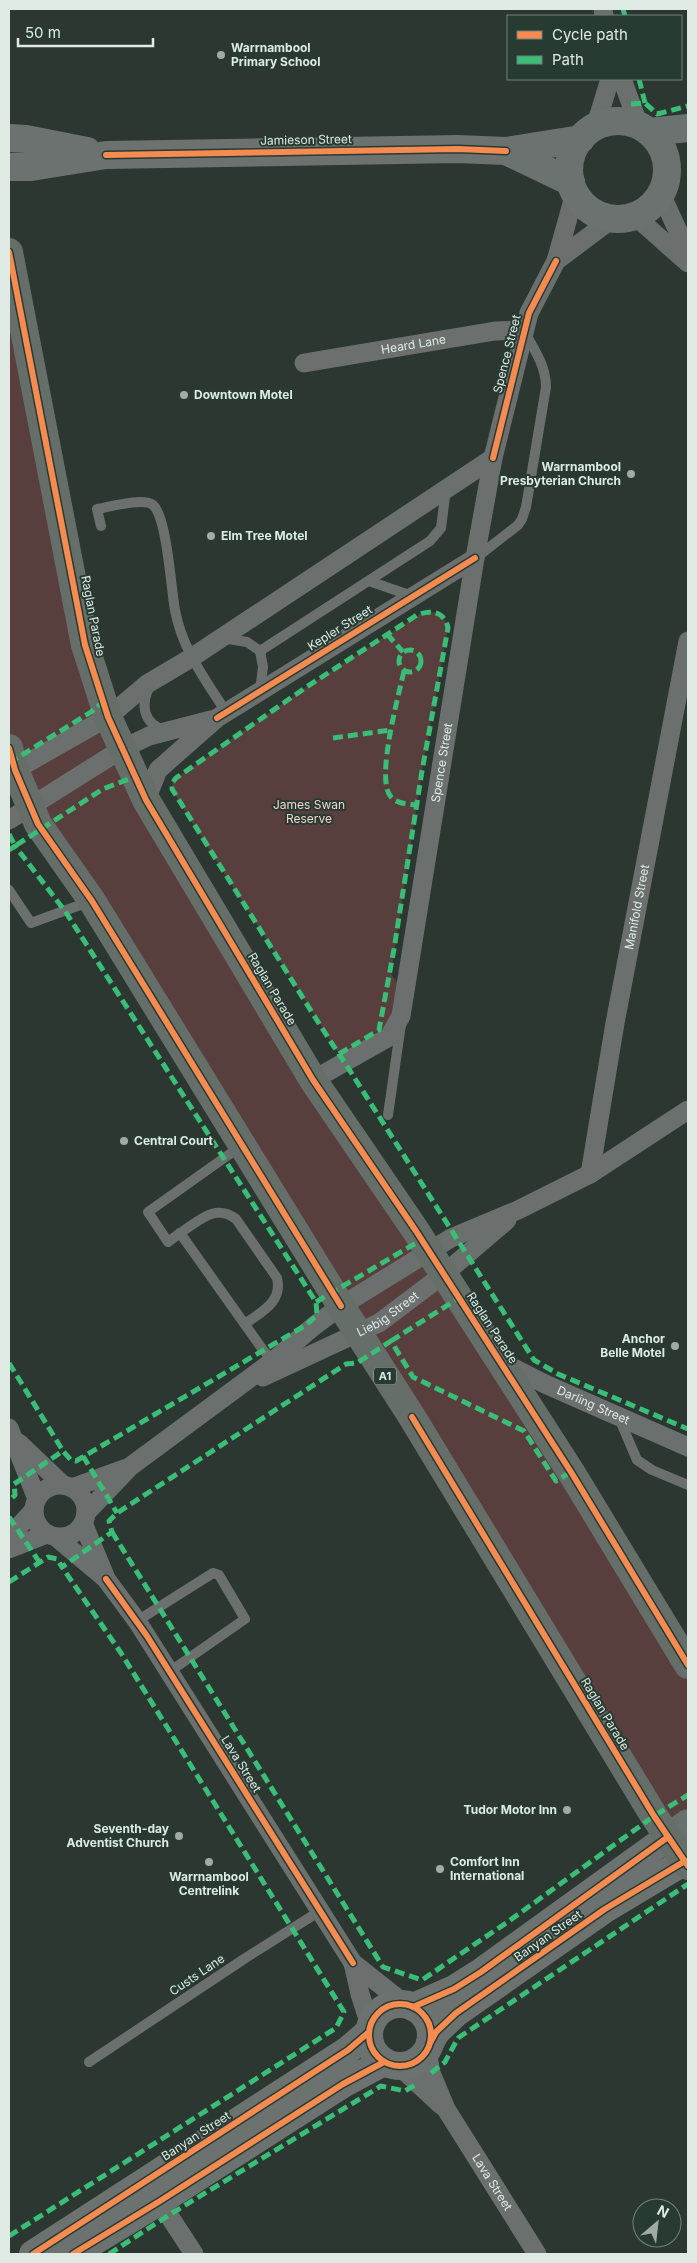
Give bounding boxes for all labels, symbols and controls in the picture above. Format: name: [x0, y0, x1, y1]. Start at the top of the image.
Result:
scale bar: [18, 15, 152, 47]
legend: [507, 15, 682, 80]
text: 50 m: [25, 23, 61, 42]
text: Cycle path: [552, 25, 628, 44]
place label: Warrnambool Primary School: [231, 40, 320, 69]
marker: Warrnambool Primary School: [215, 49, 227, 61]
text: Path: [552, 50, 584, 69]
street label: Jamieson Street: [260, 131, 352, 148]
street label: Spence Street: [490, 313, 524, 395]
street label: Heard Lane: [380, 331, 447, 357]
place label: Downtown Motel: [194, 387, 293, 402]
marker: Downtown Motel: [178, 389, 190, 401]
place label: Warrnambool Presbyterian Church: [500, 459, 621, 488]
marker: Warrnambool Presbyterian Church: [625, 468, 637, 480]
place label: Elm Tree Motel: [221, 528, 308, 543]
marker: Elm Tree Motel: [205, 530, 217, 542]
street label: Raglan Parade: [78, 574, 109, 658]
street label: Kepler Street: [305, 602, 375, 653]
street label: Spence Street: [428, 722, 455, 804]
park label: James Swan Reserve: [273, 797, 345, 826]
street label: Manifold Street: [621, 863, 652, 951]
street label: Raglan Parade: [245, 950, 300, 1028]
place label: Central Court: [134, 1133, 214, 1148]
marker: Central Court: [118, 1135, 130, 1147]
street label: Liebig Street: [354, 1288, 421, 1339]
street label: Raglan Parade: [464, 1289, 521, 1366]
place label: Anchor Belle Motel: [600, 1331, 665, 1360]
marker: Anchor Belle Motel: [669, 1340, 681, 1352]
road number: A1: [374, 1368, 396, 1384]
street label: Darling Street: [555, 1382, 632, 1427]
street label: Raglan Parade: [578, 1675, 633, 1753]
street label: Lava Street: [218, 1733, 265, 1795]
place label: Tudor Motor Inn: [464, 1802, 557, 1817]
marker: Tudor Motor Inn: [561, 1804, 573, 1816]
place label: Seventh-day Adventist Church: [66, 1821, 170, 1850]
marker: Seventh-day Adventist Church: [173, 1830, 185, 1842]
place label: Comfort Inn International: [450, 1854, 524, 1883]
marker: Warrnambool Centrelink: [203, 1856, 215, 1868]
marker: Comfort Inn International: [434, 1863, 446, 1875]
place label: Warrnambool Centrelink: [169, 1869, 249, 1898]
street label: Banyan Street: [511, 1907, 585, 1964]
street label: Custs Lane: [166, 1951, 227, 1999]
street label: Banyan Street: [158, 2108, 233, 2163]
street label: Lava Street: [469, 2151, 516, 2213]
north arrow: [632, 2198, 682, 2248]
text: N: [655, 2201, 672, 2221]

